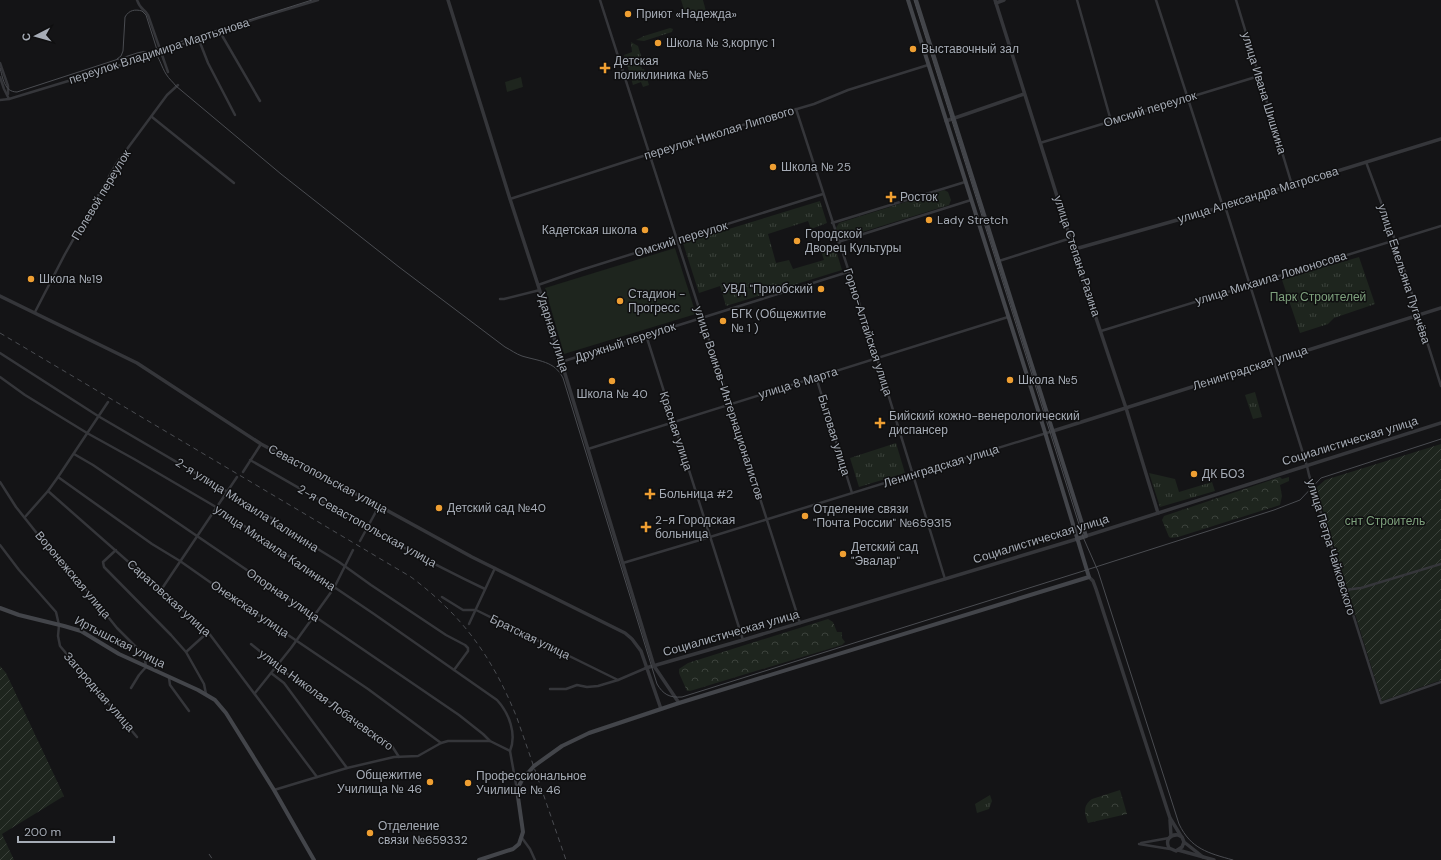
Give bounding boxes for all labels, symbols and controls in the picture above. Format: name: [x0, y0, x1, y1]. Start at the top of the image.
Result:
place label: Приют «Надежда»: [636, 6, 737, 22]
marker: Приют «Надежда»: [623, 9, 633, 19]
street label: переулок Владимира Мартьянова: [67, 14, 252, 88]
north arrow: [16, 16, 56, 56]
street label: улица Ивана Шишкина: [1238, 30, 1290, 156]
text: С: [19, 32, 33, 42]
place label: Школа № 3,корпус 1: [666, 35, 775, 51]
marker: Школа № 3,корпус 1: [653, 38, 663, 48]
place label: Выставочный зал: [921, 41, 1019, 57]
marker: Выставочный зал: [908, 44, 918, 54]
place label: Детская поликлиника №5: [614, 53, 709, 83]
marker: Детская поликлиника №5: [599, 62, 611, 74]
street label: Омский переулок: [1101, 87, 1199, 131]
street label: переулок Николая Липового: [642, 102, 796, 164]
street label: Полевой переулок: [68, 146, 135, 243]
place label: Школа № 25: [781, 159, 851, 175]
marker: Школа № 25: [768, 162, 778, 172]
street label: улица Александра Матросова: [1176, 163, 1341, 227]
place label: Росток: [900, 189, 938, 205]
marker: Росток: [885, 191, 897, 203]
street label: улица Степана Разина: [1050, 194, 1104, 319]
street label: улица Емельяна Пугачёва: [1374, 202, 1434, 346]
place label: Lady Stretch: [937, 212, 1008, 228]
marker: Lady Stretch: [924, 215, 934, 225]
street label: Омский переулок: [632, 217, 730, 261]
place label: Кадетская школа: [542, 222, 637, 238]
marker: Кадетская школа: [640, 225, 650, 235]
place label: Городской Дворец Культуры: [805, 226, 901, 256]
marker: Городской Дворец Культуры: [792, 236, 802, 246]
street label: улица Михаила Ломоносова: [1193, 247, 1349, 309]
street label: Горно-Алтайская улица: [840, 266, 896, 398]
place label: Школа №19: [39, 271, 103, 287]
marker: Школа №19: [26, 274, 36, 284]
place label: УВД "Приобский: [723, 281, 813, 297]
marker: УВД "Приобский: [816, 284, 826, 294]
place label: Стадион - Прогресс: [628, 286, 685, 316]
park label: Парк Строителей: [1270, 289, 1366, 305]
street label: Ударная улица: [533, 290, 573, 374]
marker: Стадион - Прогресс: [615, 296, 625, 306]
street label: улица Воинов-Интернационалистов: [690, 304, 768, 502]
place label: БГК (Общежитие № 1 ): [731, 306, 826, 336]
marker: БГК (Общежитие № 1 ): [718, 316, 728, 326]
street label: Дружный переулок: [573, 318, 678, 366]
street label: Ленинградская улица: [1190, 342, 1310, 394]
street label: улица 8 Марта: [756, 363, 840, 403]
place label: Школа №5: [1018, 372, 1078, 388]
marker: Школа №5: [1005, 375, 1015, 385]
marker: Школа № 40: [607, 376, 617, 386]
place label: Школа № 40: [576, 386, 648, 402]
street label: Красная улица: [656, 389, 696, 473]
street label: Бытовая улица: [814, 392, 854, 478]
place label: Бийский кожно-венерологический диспансер: [889, 408, 1080, 438]
street label: Социалистическая улица: [1280, 413, 1420, 469]
marker: Бийский кожно-венерологический диспансер: [874, 417, 886, 429]
street label: Севастопольская улица: [265, 441, 391, 518]
street label: Ленинградская улица: [881, 441, 1001, 491]
street label: 2-я улица Михаила Калинина: [173, 455, 321, 555]
place label: ДК БОЗ: [1202, 466, 1245, 482]
marker: ДК БОЗ: [1189, 469, 1199, 479]
street label: улица Петра Чайковского: [1303, 477, 1359, 617]
street label: 2-я Севастопольская улица: [295, 481, 440, 571]
place label: Больница #2: [659, 486, 733, 502]
marker: Больница #2: [644, 488, 656, 500]
place label: Детский сад №40: [447, 500, 546, 516]
place label: Отделение связи "Почта России" №659315: [813, 501, 952, 531]
street label: улица Михаила Калинина: [212, 502, 338, 594]
marker: Детский сад №40: [434, 503, 444, 513]
marker: Отделение связи "Почта России" №659315: [800, 511, 810, 521]
street label: Социалистическая улица: [971, 511, 1111, 567]
place label: 2-я Городская больница: [655, 512, 735, 542]
park label: снт Строитель: [1345, 513, 1425, 529]
marker: 2-я Городская больница: [640, 521, 652, 533]
street label: Воронежская улица: [31, 528, 115, 623]
place label: Детский сад "Эвалар": [851, 539, 918, 569]
marker: Детский сад "Эвалар": [838, 549, 848, 559]
street label: Саратовская улица: [124, 556, 215, 640]
street label: Опорная улица: [243, 565, 323, 626]
street label: Онежская улица: [208, 577, 293, 641]
street label: Социалистическая улица: [661, 606, 801, 660]
street label: Братская улица: [487, 611, 573, 663]
street label: Иртышская улица: [72, 612, 168, 672]
street label: улица Николая Лобачевского: [256, 646, 397, 754]
street label: Загородная улица: [60, 649, 138, 736]
place label: Общежитие Училища № 46: [337, 767, 422, 797]
place label: Профессиональное Училище № 46: [476, 768, 587, 798]
marker: Общежитие Училища № 46: [425, 777, 435, 787]
marker: Профессиональное Училище № 46: [463, 778, 473, 788]
scale bar: [18, 818, 114, 844]
place label: Отделение связи №659332: [378, 818, 468, 848]
text: 200 m: [24, 824, 61, 840]
marker: Отделение связи №659332: [365, 828, 375, 838]

